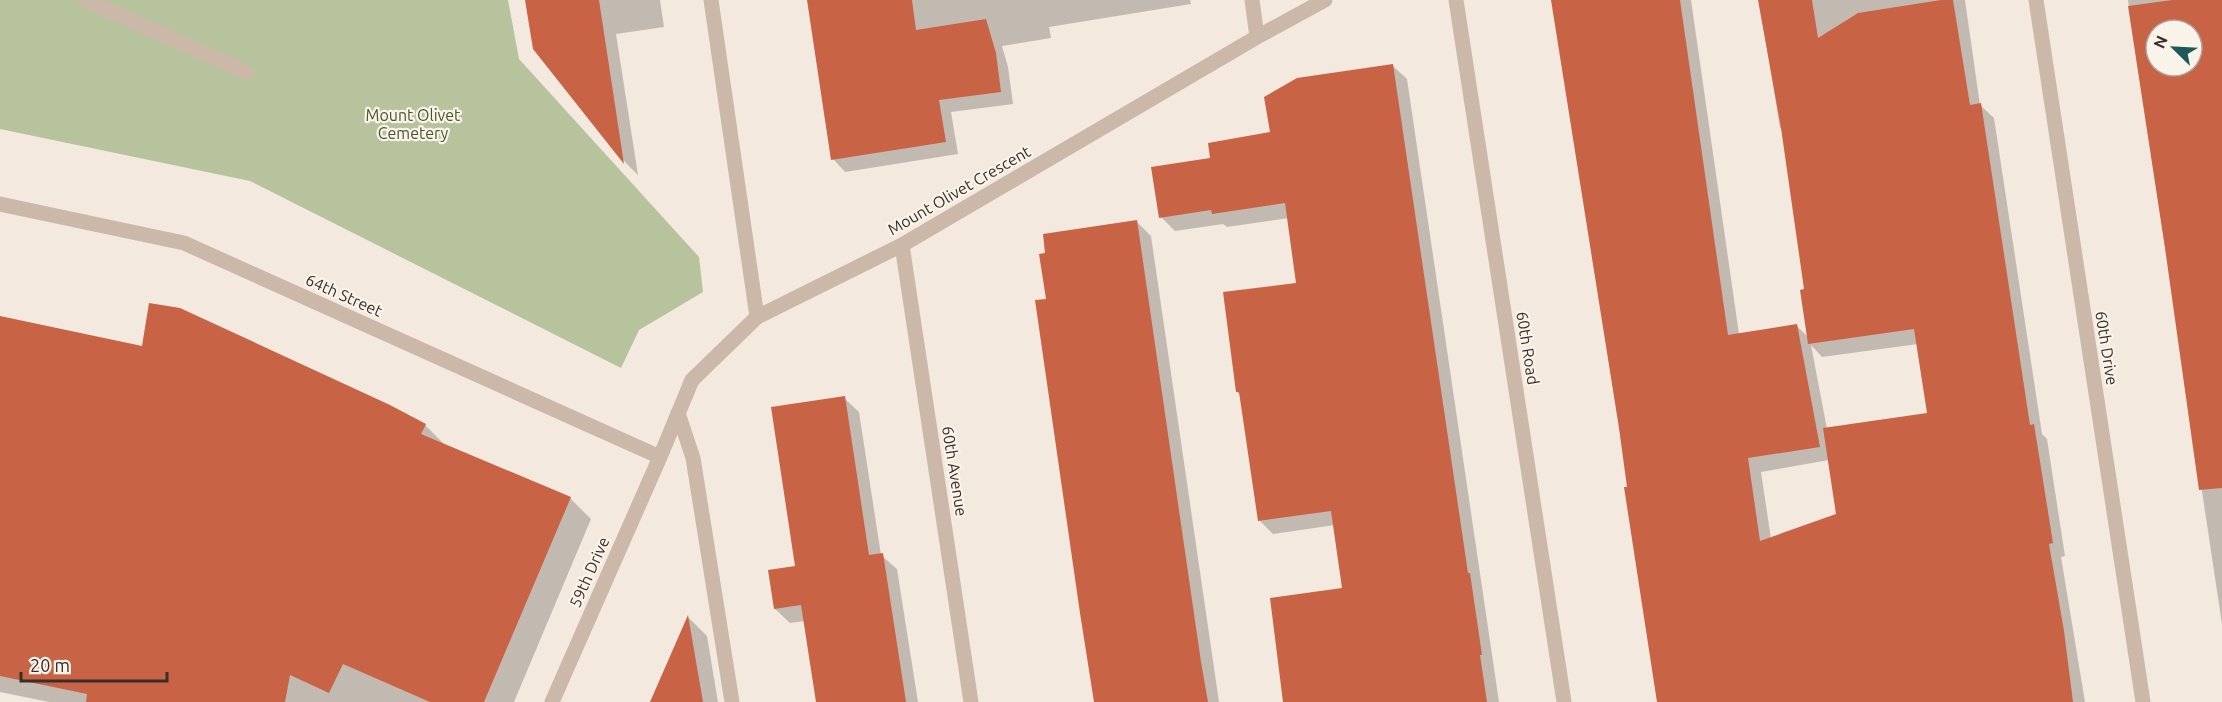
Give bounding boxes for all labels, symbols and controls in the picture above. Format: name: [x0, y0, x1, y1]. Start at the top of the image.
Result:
north arrow: [2144, 18, 2204, 78]
text: N: [2150, 33, 2171, 51]
park label: Mount Olivet Cemetery: [366, 106, 461, 142]
street label: Mount Olivet Crescent: [884, 141, 1034, 238]
street label: 64th Street: [303, 270, 386, 320]
street label: 60th Road: [1513, 310, 1543, 386]
street label: 60th Drive: [2092, 310, 2122, 386]
street label: 60th Avenue: [939, 425, 971, 517]
street label: 59th Drive: [566, 534, 612, 610]
scale bar: [21, 645, 166, 683]
text: 20 m: [30, 655, 70, 675]

